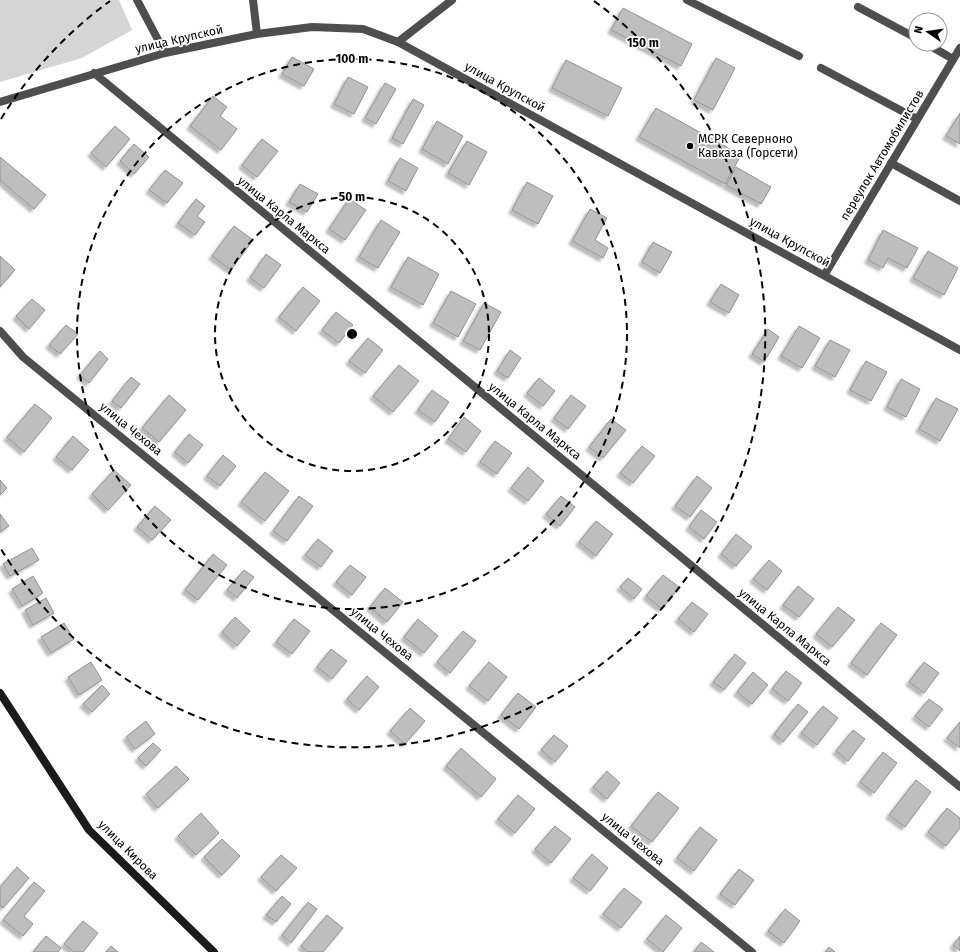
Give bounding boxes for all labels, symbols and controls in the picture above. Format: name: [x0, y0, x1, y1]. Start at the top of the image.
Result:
north arrow: [908, 12, 948, 52]
street label: улица Крупской: [134, 22, 224, 56]
text: N: [912, 25, 926, 35]
text: 150 m: [627, 36, 659, 50]
text: 100 m: [336, 52, 368, 66]
street label: улица Крупской: [462, 59, 548, 115]
street label: переулок Автомобилистов: [837, 87, 927, 223]
place label: МСРК Северноно Кавказа (Горсети): [698, 132, 798, 160]
marker: МСРК Северноно Кавказа (Горсети): [685, 141, 695, 151]
street label: улица Карла Маркса: [235, 173, 333, 257]
text: 50 m: [339, 190, 365, 204]
street label: улица Крупской: [747, 214, 833, 270]
centre of rings: [345, 327, 359, 341]
street label: улица Карла Маркса: [486, 379, 584, 463]
street label: улица Чехова: [97, 400, 165, 458]
street label: улица Карла Маркса: [736, 585, 834, 669]
street label: улица Чехова: [348, 605, 416, 663]
street label: улица Чехова: [599, 810, 667, 868]
street label: улица Кирова: [95, 817, 161, 883]

